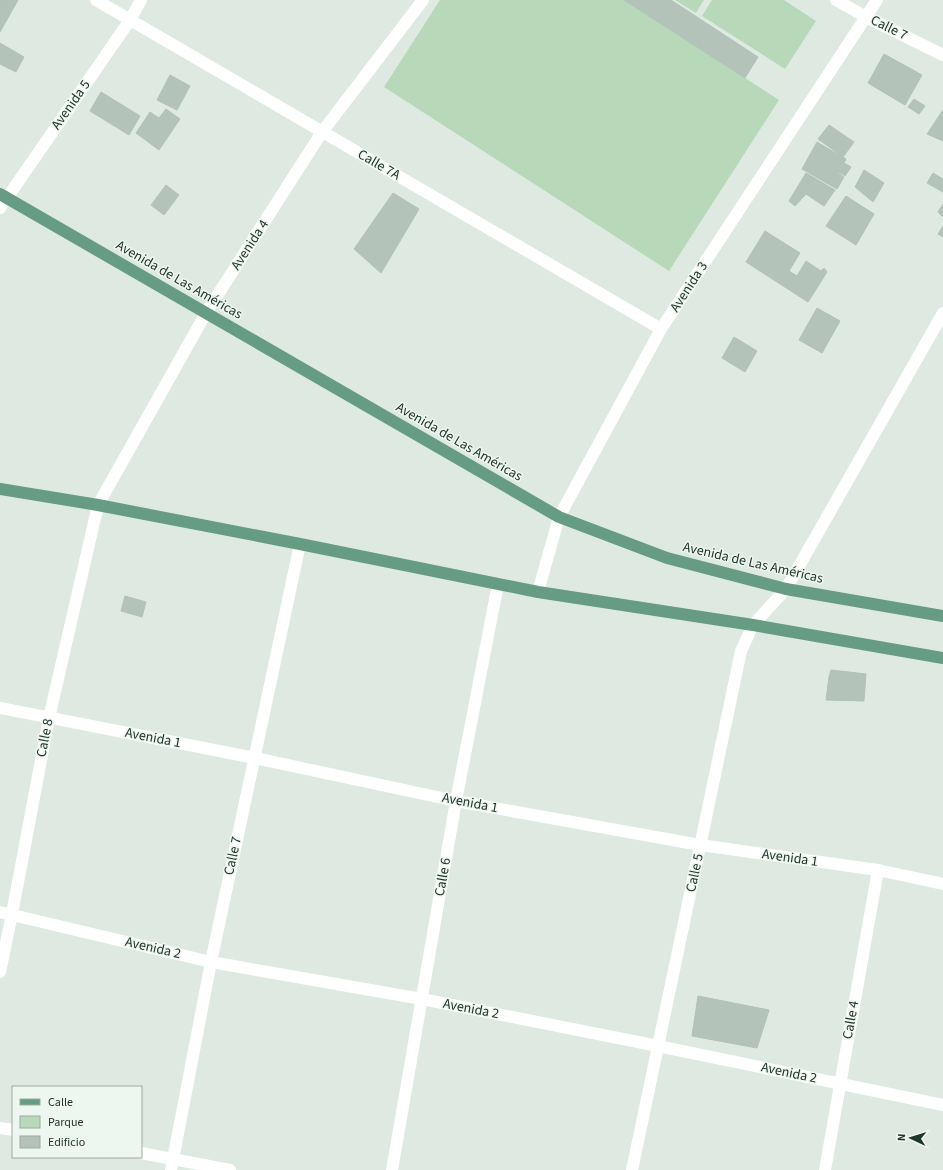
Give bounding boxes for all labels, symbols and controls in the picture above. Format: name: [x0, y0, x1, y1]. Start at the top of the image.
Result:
street label: Calle 7: [867, 10, 911, 46]
street label: Avenida 5: [47, 76, 95, 134]
street label: Calle 7A: [354, 145, 404, 185]
street label: Avenida 4: [226, 216, 274, 274]
street label: Avenida de Las Américas: [112, 236, 246, 325]
street label: Avenida 3: [665, 258, 713, 316]
street label: Avenida de Las Américas: [392, 398, 526, 487]
street label: Avenida de Las Américas: [681, 537, 825, 589]
street label: Calle 8: [31, 717, 59, 759]
street label: Avenida 1: [123, 723, 183, 753]
street label: Avenida 1: [440, 788, 500, 818]
street label: Calle 7: [219, 835, 247, 877]
street label: Avenida 1: [761, 844, 819, 872]
street label: Calle 5: [681, 852, 709, 894]
street label: Calle 6: [430, 856, 456, 898]
street label: Avenida 2: [123, 932, 183, 964]
street label: Avenida 2: [441, 994, 501, 1024]
street label: Calle 4: [838, 999, 864, 1041]
street label: Avenida 2: [759, 1057, 819, 1089]
legend: [12, 1086, 142, 1158]
text: Calle: [48, 1094, 73, 1111]
text: Parque: [48, 1114, 84, 1131]
north arrow: [891, 1118, 931, 1158]
text: N: [894, 1133, 909, 1142]
text: Edificio: [48, 1134, 85, 1151]

